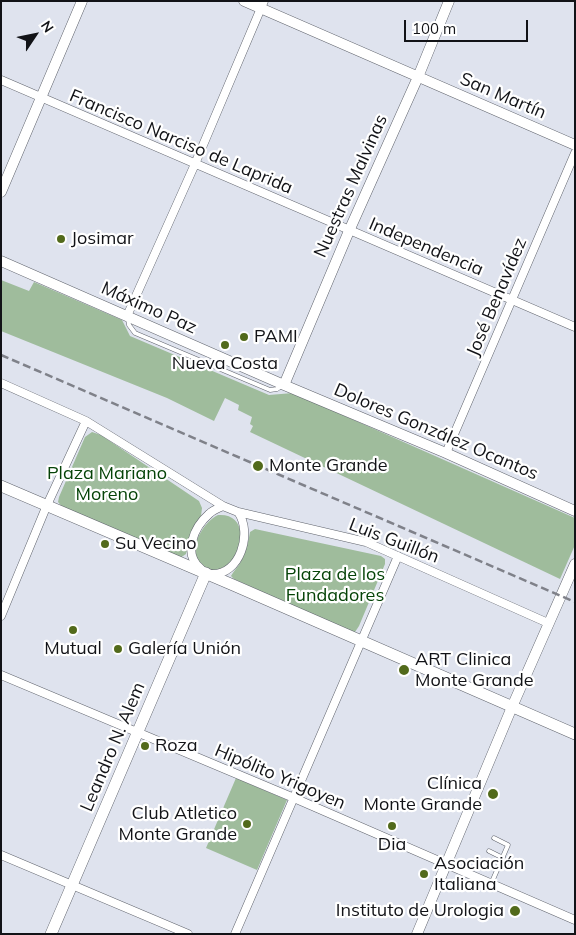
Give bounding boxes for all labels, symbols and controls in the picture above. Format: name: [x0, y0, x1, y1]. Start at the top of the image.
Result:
north arrow: [10, 10, 60, 60]
scale bar: [406, 10, 530, 42]
text: N: [37, 17, 58, 36]
text: 100 m: [412, 19, 456, 38]
street label: San Martín: [457, 68, 549, 124]
street label: Francisco Narciso de Laprida: [66, 85, 296, 199]
street label: Nuestras Malvinas: [310, 111, 392, 261]
street label: Independencia: [366, 213, 486, 281]
place label: Josimar: [71, 228, 134, 250]
marker: Josimar: [55, 233, 67, 245]
street label: José Benavídez: [462, 234, 532, 360]
street label: Máximo Paz: [98, 277, 200, 339]
place label: PAMI: [254, 326, 298, 348]
marker: PAMI: [238, 331, 250, 343]
marker: Nueva Costa: [219, 339, 231, 351]
place label: Nueva Costa: [172, 353, 278, 375]
street label: Dolores González Ocantos: [331, 379, 541, 485]
place label: Monte Grande: [269, 455, 388, 477]
marker: Monte Grande: [251, 459, 265, 473]
park label: Plaza Mariano Moreno: [47, 463, 167, 506]
street label: Luis Guillón: [346, 514, 442, 568]
place label: Su Vecino: [115, 533, 197, 555]
marker: Su Vecino: [99, 538, 111, 550]
park label: Plaza de los Fundadores: [285, 564, 385, 606]
marker: Mutual: [67, 624, 79, 636]
place label: Mutual: [44, 638, 102, 660]
place label: Galería Unión: [128, 638, 241, 660]
marker: Galería Unión: [112, 643, 124, 655]
place label: ART Clinica Monte Grande: [415, 649, 534, 692]
marker: ART Clinica Monte Grande: [397, 663, 411, 677]
street label: Leandro N. Alem: [76, 679, 150, 815]
place label: Roza: [155, 735, 197, 757]
marker: Roza: [139, 740, 151, 752]
street label: Hipólito Yrigoyen: [211, 740, 349, 814]
place label: Clínica Monte Grande: [363, 773, 482, 816]
marker: Clínica Monte Grande: [486, 787, 500, 801]
place label: Club Atletico Monte Grande: [118, 803, 237, 846]
marker: Club Atletico Monte Grande: [241, 818, 253, 830]
marker: Dia: [386, 820, 398, 832]
place label: Dia: [378, 834, 406, 856]
place label: Asociación Italiana: [434, 853, 524, 896]
marker: Asociación Italiana: [418, 868, 430, 880]
place label: Instituto de Urologia: [336, 900, 504, 922]
marker: Instituto de Urologia: [508, 904, 522, 918]

